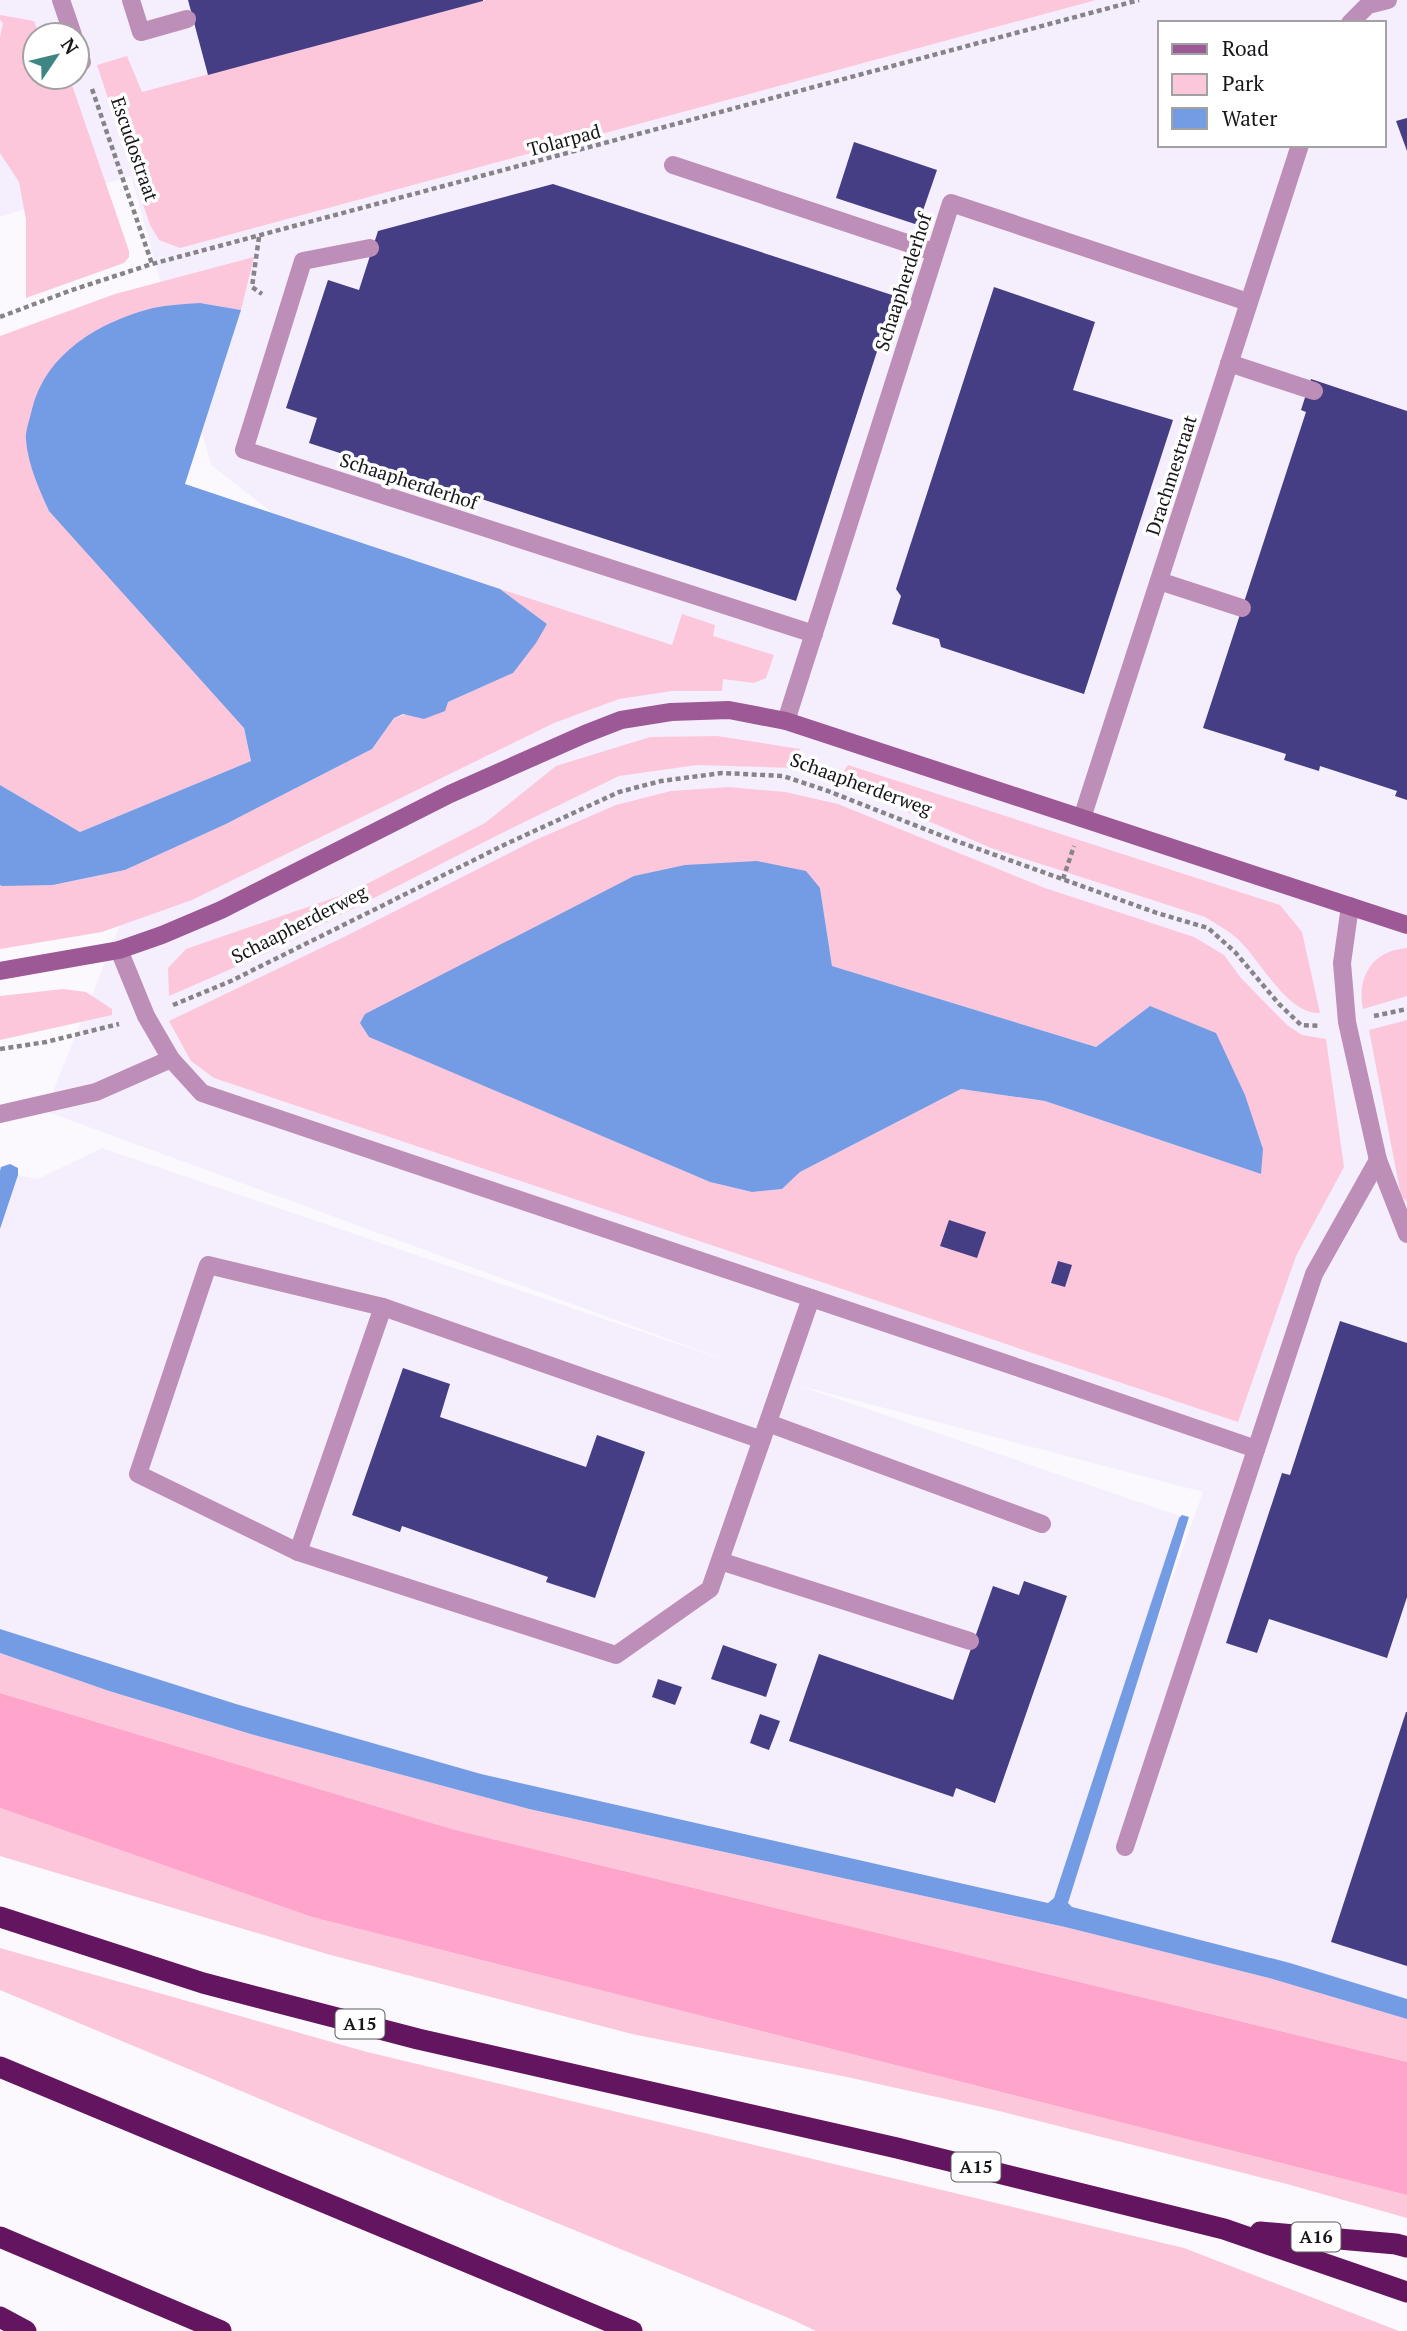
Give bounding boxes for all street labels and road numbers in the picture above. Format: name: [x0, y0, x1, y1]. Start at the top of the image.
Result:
street label: Escudostraat: [106, 93, 165, 204]
street label: Tolarpad: [525, 118, 604, 161]
street label: Schaapherderhof: [868, 208, 937, 354]
street label: Drachmestraat: [1139, 411, 1202, 538]
street label: Schaapherderhof: [337, 446, 483, 515]
street label: Schaapherderweg: [787, 746, 936, 821]
street label: Schaapherderweg: [227, 878, 372, 968]
road number: A15: [336, 2010, 384, 2038]
road number: A15: [951, 2152, 1000, 2182]
road number: A16: [1292, 2222, 1340, 2252]

